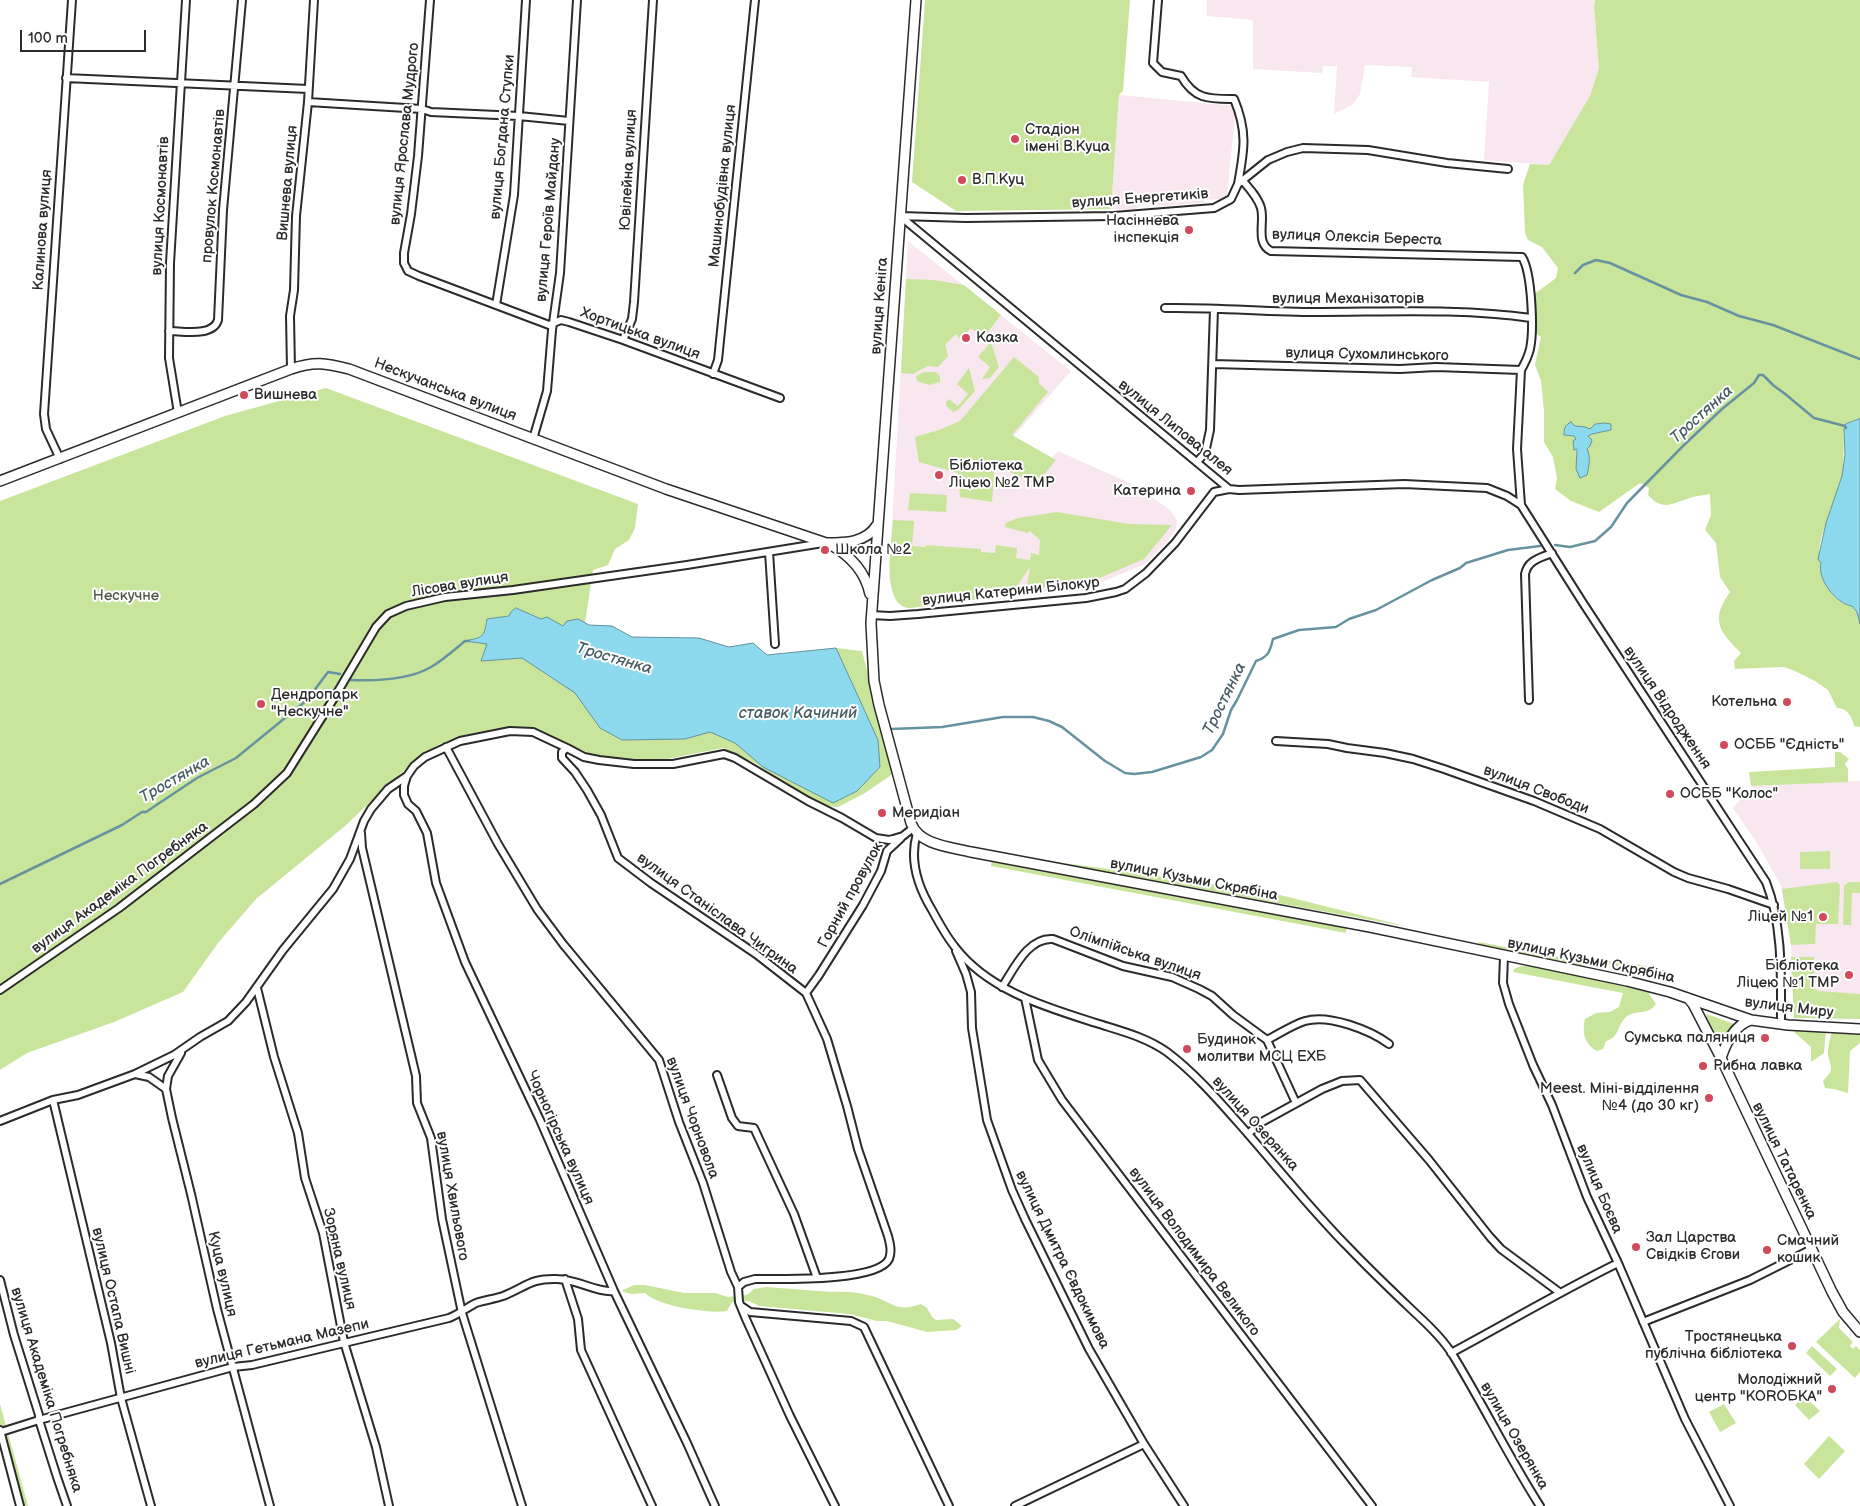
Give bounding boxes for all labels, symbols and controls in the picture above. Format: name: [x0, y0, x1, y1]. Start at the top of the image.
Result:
scale bar: [22, 20, 149, 52]
text: 100 m: [28, 29, 68, 48]
street label: вулиця Ярослава Мудрого: [386, 42, 424, 226]
street label: вулиця Богдана Ступки: [487, 54, 519, 220]
street label: Машинобудівна вулиця: [705, 104, 741, 268]
street label: провулок Космонавтів: [198, 108, 230, 264]
street label: Ювілейна вулиця: [617, 109, 641, 231]
place label: Стадіон імені В.Куца: [1025, 121, 1110, 156]
street label: Вишнева вулиця: [274, 124, 302, 242]
marker: Стадіон імені В.Куца: [1009, 133, 1021, 145]
street label: вулиця Космонавтів: [148, 136, 174, 276]
street label: вулиця Героїв Майдану: [533, 137, 565, 303]
street label: Калинова вулиця: [30, 169, 56, 291]
place label: В.П.Куц: [972, 171, 1024, 189]
marker: В.П.Куц: [956, 174, 968, 186]
street label: вулиця Енергетиків: [1071, 185, 1209, 213]
place label: Насіннева інспекція: [1106, 212, 1179, 247]
marker: Насіннева інспекція: [1183, 224, 1195, 236]
street label: вулиця Олексія Береста: [1272, 226, 1442, 250]
street label: вулиця Кеніга: [868, 257, 892, 355]
street label: вулиця Механізаторів: [1272, 290, 1424, 308]
street label: Хортицька вулиця: [578, 304, 702, 364]
place label: Казка: [976, 329, 1018, 347]
marker: Казка: [960, 332, 972, 344]
street label: вулиця Сухомлинського: [1285, 345, 1449, 365]
street label: Нескучанська вулиця: [371, 355, 519, 425]
street label: вулиця Липова алея: [1114, 376, 1236, 480]
water label: Тростянка: [1667, 382, 1737, 448]
place label: Вишнева: [254, 386, 317, 404]
marker: Вишнева: [238, 389, 250, 401]
place label: Бібліотека Ліцею №2 ТМР: [949, 457, 1054, 492]
marker: Бібліотека Ліцею №2 ТМР: [933, 469, 945, 481]
place label: Катерина: [1113, 482, 1181, 500]
marker: Катерина: [1185, 485, 1197, 497]
place label: Школа №2: [835, 541, 911, 559]
marker: Школа №2: [819, 544, 831, 556]
street label: Лісова вулиця: [410, 568, 510, 602]
street label: вулиця Катерини Білокур: [921, 574, 1101, 610]
park label: Нескучне: [93, 587, 159, 605]
water label: Тростянка: [574, 639, 654, 679]
street label: вулиця Відродження: [1619, 643, 1715, 773]
water label: Тростянка: [1199, 660, 1251, 738]
place label: Дендропарк "Нескучне": [271, 686, 358, 721]
place label: Котельна: [1711, 693, 1777, 711]
marker: Котельна: [1781, 696, 1793, 708]
marker: Дендропарк "Нескучне": [255, 698, 267, 710]
water label: ставок Качиний: [739, 704, 857, 724]
place label: ОСББ "Єдність": [1734, 736, 1844, 754]
marker: ОСББ "Єдність": [1718, 739, 1730, 751]
water label: Тростянка: [136, 752, 214, 808]
street label: вулиця Свободи: [1481, 762, 1591, 818]
place label: ОСББ "Колос": [1680, 785, 1778, 803]
marker: ОСББ "Колос": [1664, 788, 1676, 800]
place label: Меридіан: [892, 804, 960, 822]
marker: Меридіан: [876, 807, 888, 819]
street label: вулиця Академіка Погребняка: [28, 818, 212, 958]
street label: Горний провулок: [814, 839, 888, 951]
street label: вулиця Станіслава Чигрина: [633, 850, 801, 978]
street label: вулиця Кузьми Скрябіна: [1109, 855, 1279, 905]
place label: Ліцей №1: [1748, 908, 1813, 926]
marker: Ліцей №1: [1817, 911, 1829, 923]
street label: Олімпійська вулиця: [1067, 923, 1203, 985]
street label: вулиця Кузьми Скрябіна: [1506, 934, 1676, 988]
place label: Бібліотека Ліцею №1 ТМР: [1737, 957, 1839, 992]
marker: Бібліотека Ліцею №1 ТМР: [1843, 969, 1855, 981]
street label: вулиця Миру: [1744, 994, 1834, 1022]
place label: Сумська паляниця: [1624, 1029, 1755, 1047]
place label: Будинок молитви МСЦ ЕХБ: [1197, 1031, 1326, 1066]
marker: Сумська паляниця: [1759, 1032, 1771, 1044]
marker: Будинок молитви МСЦ ЕХБ: [1181, 1043, 1193, 1055]
street label: вулиця Чорновола: [662, 1055, 722, 1181]
place label: Рибна лавка: [1713, 1057, 1802, 1075]
marker: Рибна лавка: [1697, 1060, 1709, 1072]
street label: Чорногірська вулиця: [522, 1068, 598, 1208]
street label: вулиця Озерянка: [1208, 1073, 1302, 1175]
place label: Meest. Міні-відділення №4 (до 30 кг): [1540, 1080, 1699, 1115]
marker: Meest. Міні-відділення №4 (до 30 кг): [1703, 1092, 1715, 1104]
street label: вулиця Татаренка: [1748, 1100, 1820, 1222]
street label: вулиця Хвильового: [432, 1130, 472, 1262]
street label: вулиця Боєва: [1572, 1141, 1626, 1237]
street label: вулиця Володимира Великого: [1125, 1164, 1263, 1340]
street label: вулиця Дмитра Євдокимова: [1011, 1168, 1113, 1352]
street label: Зоряна вулиця: [319, 1206, 359, 1312]
street label: вулиця Остапа Вишні: [87, 1226, 139, 1376]
place label: Зал Царства Свідків Єгови: [1646, 1229, 1740, 1264]
street label: Куца вулиця: [203, 1230, 241, 1318]
place label: Смачний кошик: [1777, 1232, 1839, 1267]
marker: Зал Царства Свідків Єгови: [1630, 1241, 1642, 1253]
marker: Смачний кошик: [1761, 1244, 1773, 1256]
street label: вулиця Академіка Погребняка: [6, 1285, 86, 1495]
street label: вулиця Гетьмана Мазепи: [193, 1315, 371, 1373]
place label: Тростянецька публічна бібліотека: [1645, 1328, 1782, 1363]
marker: Тростянецька публічна бібліотека: [1786, 1340, 1798, 1352]
place label: Молодіжний центр "КОRОБКА": [1695, 1371, 1822, 1406]
street label: вулиця Озерянка: [1476, 1379, 1552, 1493]
marker: Молодіжний центр "КОRОБКА": [1826, 1383, 1838, 1395]

